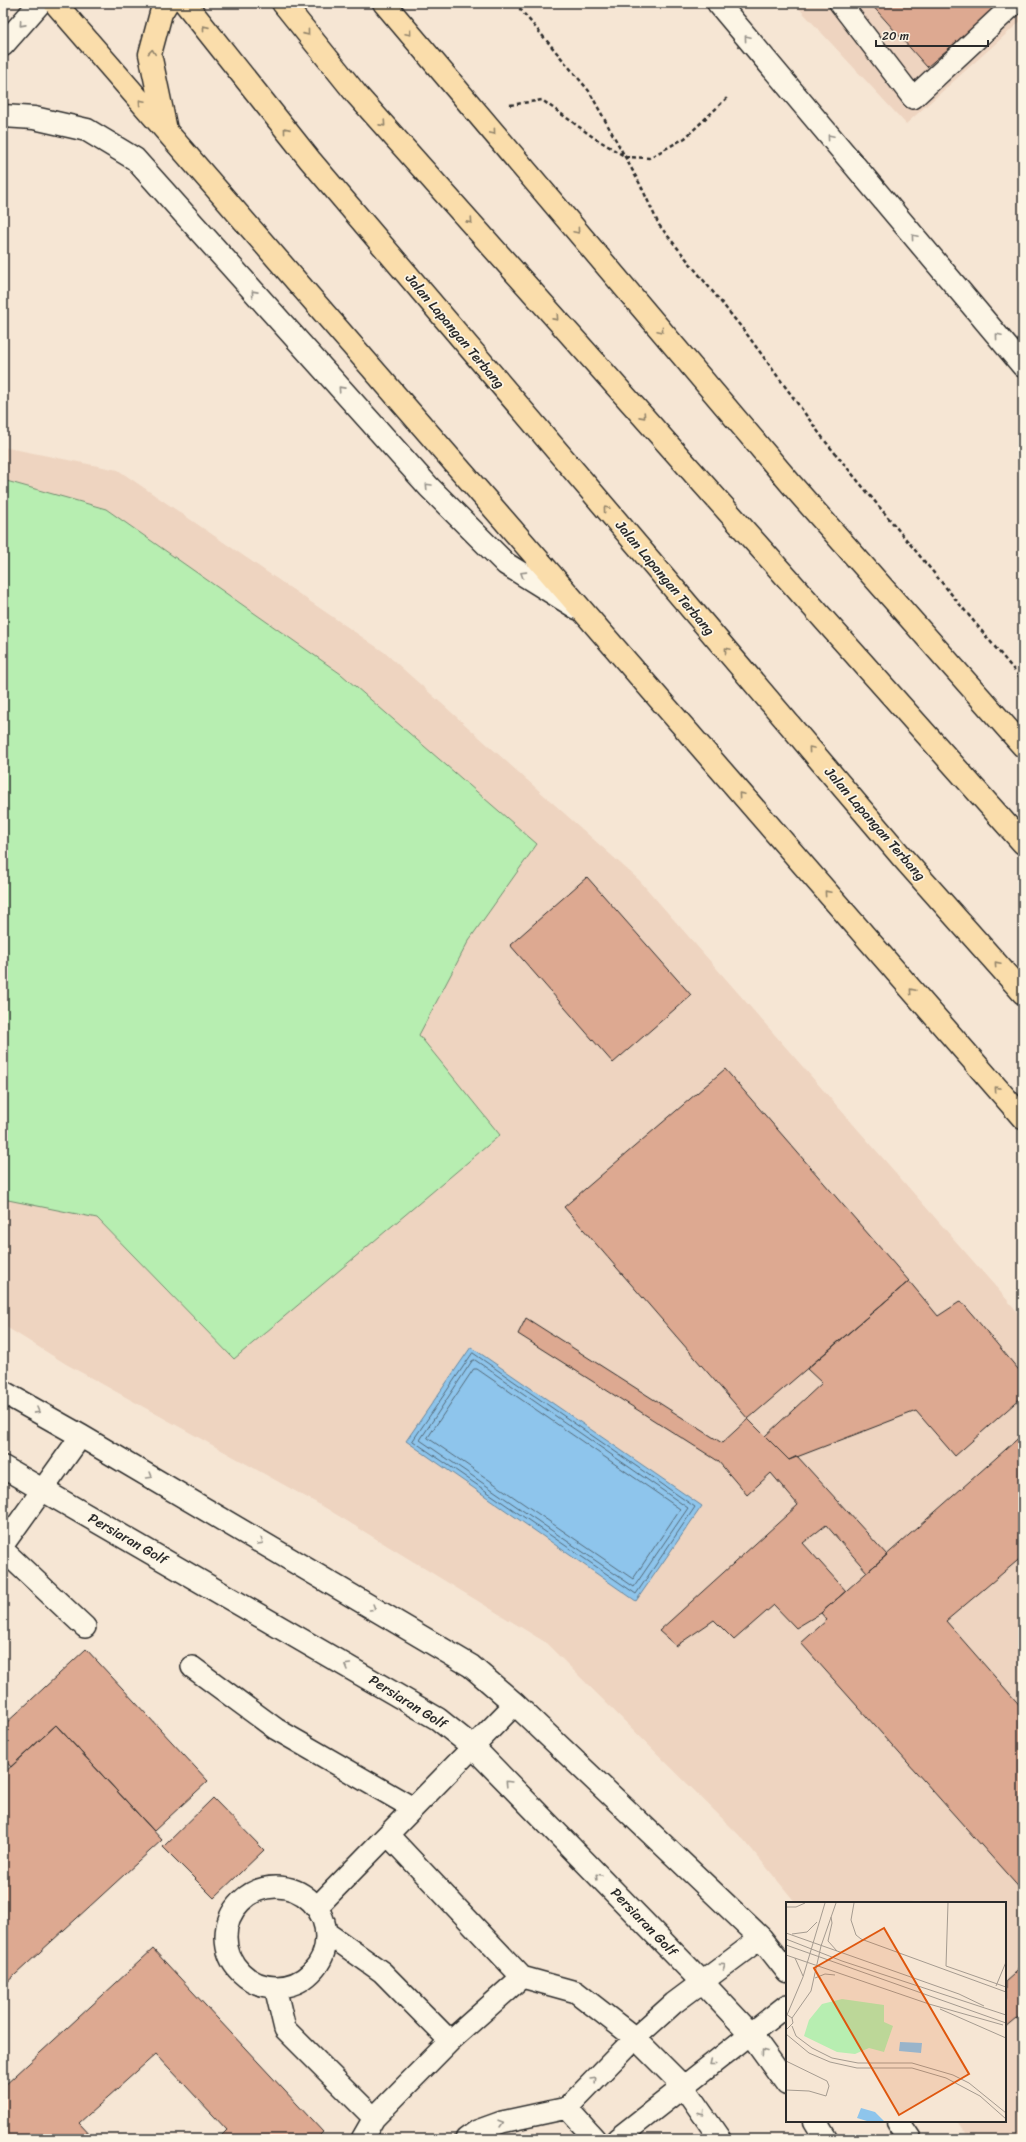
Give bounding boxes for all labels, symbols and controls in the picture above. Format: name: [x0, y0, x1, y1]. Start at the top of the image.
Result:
one-way arrow: [19, 19, 26, 27]
scale bar: [876, 22, 988, 48]
one-way arrow: [202, 25, 209, 32]
text: 20 m: [882, 25, 909, 47]
one-way arrow: [404, 28, 411, 35]
one-way arrow: [303, 29, 310, 36]
one-way arrow: [744, 35, 751, 42]
one-way arrow: [147, 49, 156, 55]
one-way arrow: [138, 99, 145, 107]
one-way arrow: [379, 119, 386, 127]
one-way arrow: [283, 127, 290, 134]
one-way arrow: [489, 127, 496, 134]
one-way arrow: [828, 135, 835, 142]
one-way arrow: [465, 217, 472, 224]
one-way arrow: [572, 226, 580, 234]
one-way arrow: [912, 234, 919, 241]
street label: Jalan Lapangan Terbang: [398, 267, 511, 394]
one-way arrow: [252, 290, 259, 297]
one-way arrow: [552, 314, 559, 321]
one-way arrow: [656, 326, 663, 333]
one-way arrow: [995, 333, 1002, 341]
one-way arrow: [339, 387, 346, 394]
one-way arrow: [638, 411, 645, 418]
one-way arrow: [425, 483, 433, 491]
one-way arrow: [604, 506, 611, 513]
street label: Jalan Lapangan Terbang: [608, 514, 721, 641]
one-way arrow: [520, 572, 527, 579]
one-way arrow: [724, 648, 731, 655]
one-way arrow: [809, 747, 816, 754]
street label: Jalan Lapangan Terbang: [817, 760, 932, 887]
one-way arrow: [739, 792, 746, 800]
one-way arrow: [824, 890, 831, 898]
one-way arrow: [995, 961, 1002, 969]
one-way arrow: [909, 988, 917, 996]
one-way arrow: [995, 1086, 1002, 1094]
one-way arrow: [33, 1406, 40, 1413]
one-way arrow: [145, 1471, 153, 1478]
street label: Persiaran Golf: [83, 1506, 174, 1573]
one-way arrow: [257, 1538, 264, 1545]
one-way arrow: [369, 1604, 376, 1611]
one-way arrow: [344, 1663, 351, 1670]
street label: Persiaran Golf: [364, 1668, 454, 1737]
one-way arrow: [505, 1780, 513, 1788]
one-way arrow: [595, 1873, 603, 1881]
street label: Persiaran Golf: [604, 1881, 685, 1964]
inset map: [786, 1902, 1006, 2122]
one-way arrow: [718, 1964, 725, 1971]
one-way arrow: [761, 2050, 768, 2057]
one-way arrow: [709, 2059, 716, 2066]
one-way arrow: [590, 2077, 597, 2085]
one-way arrow: [697, 2108, 704, 2115]
one-way arrow: [497, 2119, 504, 2128]

